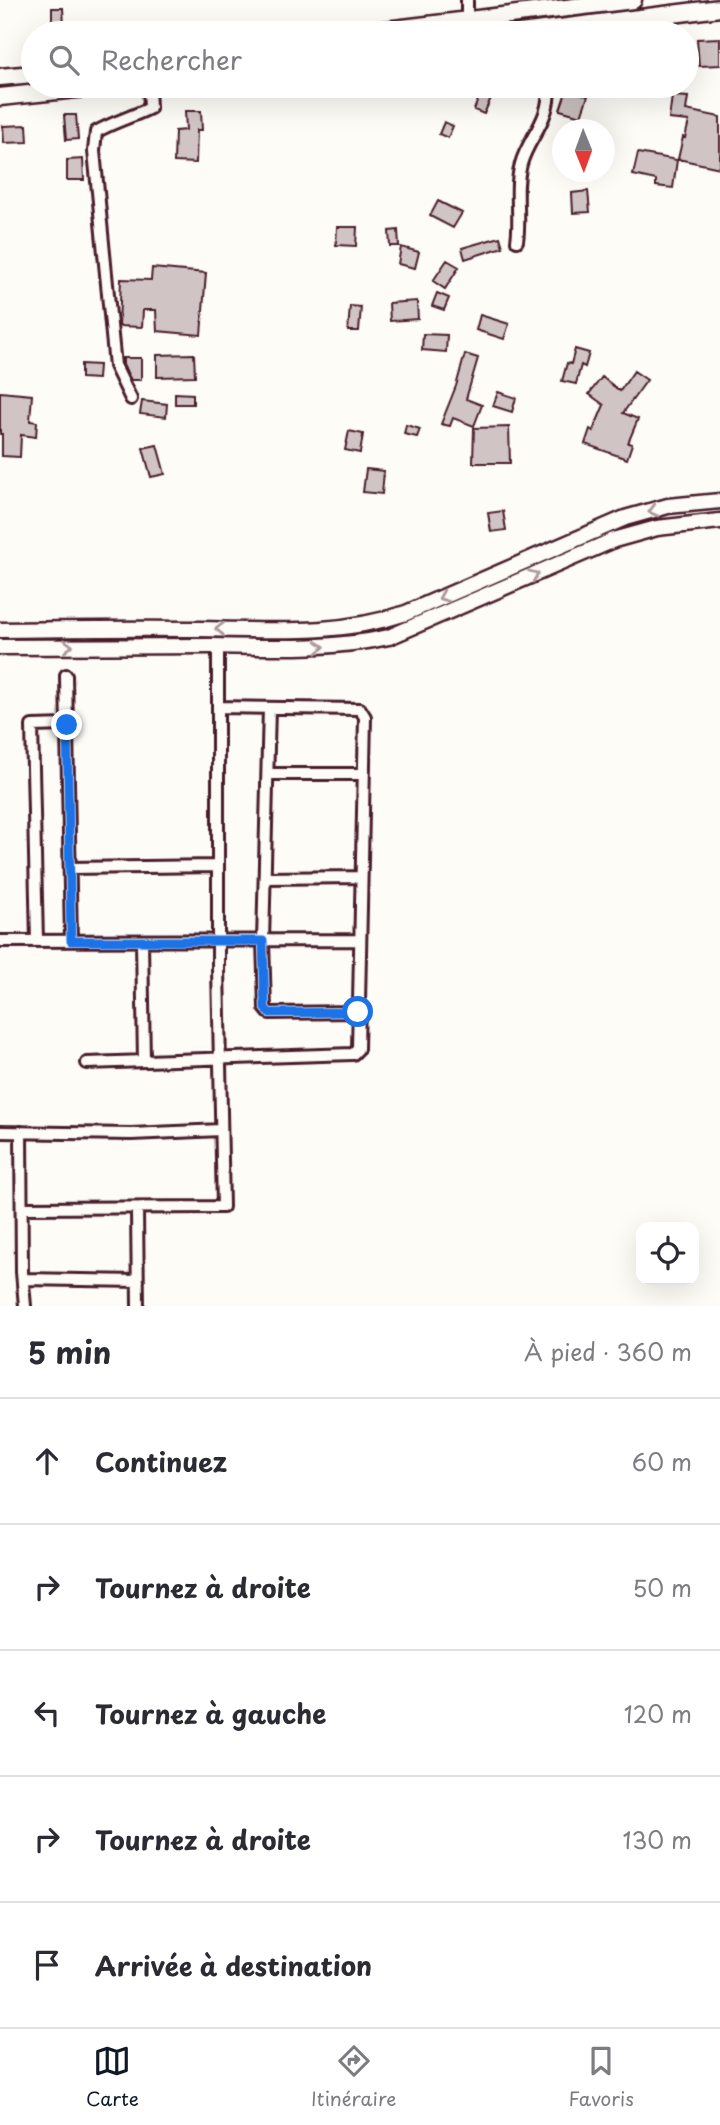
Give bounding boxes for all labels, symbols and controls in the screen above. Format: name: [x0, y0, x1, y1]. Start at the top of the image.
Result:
search box: [21, 21, 699, 98]
text: Rechercher: [101, 40, 242, 79]
icon: search: [45, 41, 83, 79]
north arrow: [552, 119, 615, 182]
one-way arrow: [647, 502, 659, 517]
one-way arrow: [527, 569, 539, 583]
one-way arrow: [437, 589, 449, 603]
one-way arrow: [215, 621, 225, 637]
one-way arrow: [63, 638, 74, 654]
one-way arrow: [315, 639, 326, 654]
route end: [51, 709, 82, 740]
route start: [342, 996, 373, 1027]
map controls: [636, 1222, 699, 1285]
button: locate: [636, 1222, 699, 1285]
text: 5 min: [28, 1329, 111, 1374]
text: À pied · 360 m: [524, 1334, 692, 1369]
icon: ahead: [28, 1442, 66, 1480]
text: Continuez: [95, 1442, 227, 1481]
text: 60 m: [632, 1444, 692, 1479]
icon: right: [28, 1568, 66, 1606]
text: Tournez à droite: [95, 1568, 311, 1607]
text: 50 m: [632, 1570, 692, 1605]
icon: left: [28, 1694, 66, 1732]
text: Tournez à gauche: [95, 1694, 326, 1733]
text: 120 m: [624, 1696, 692, 1731]
icon: right: [28, 1820, 66, 1858]
text: Tournez à droite: [95, 1820, 311, 1859]
text: 130 m: [622, 1822, 692, 1857]
icon: arrive: [28, 1946, 66, 1984]
text: Arrivée à destination: [95, 1946, 372, 1985]
tab: Carte: [86, 2042, 139, 2112]
tab: Itinéraire: [311, 2042, 396, 2112]
tab: Favoris: [569, 2042, 634, 2112]

